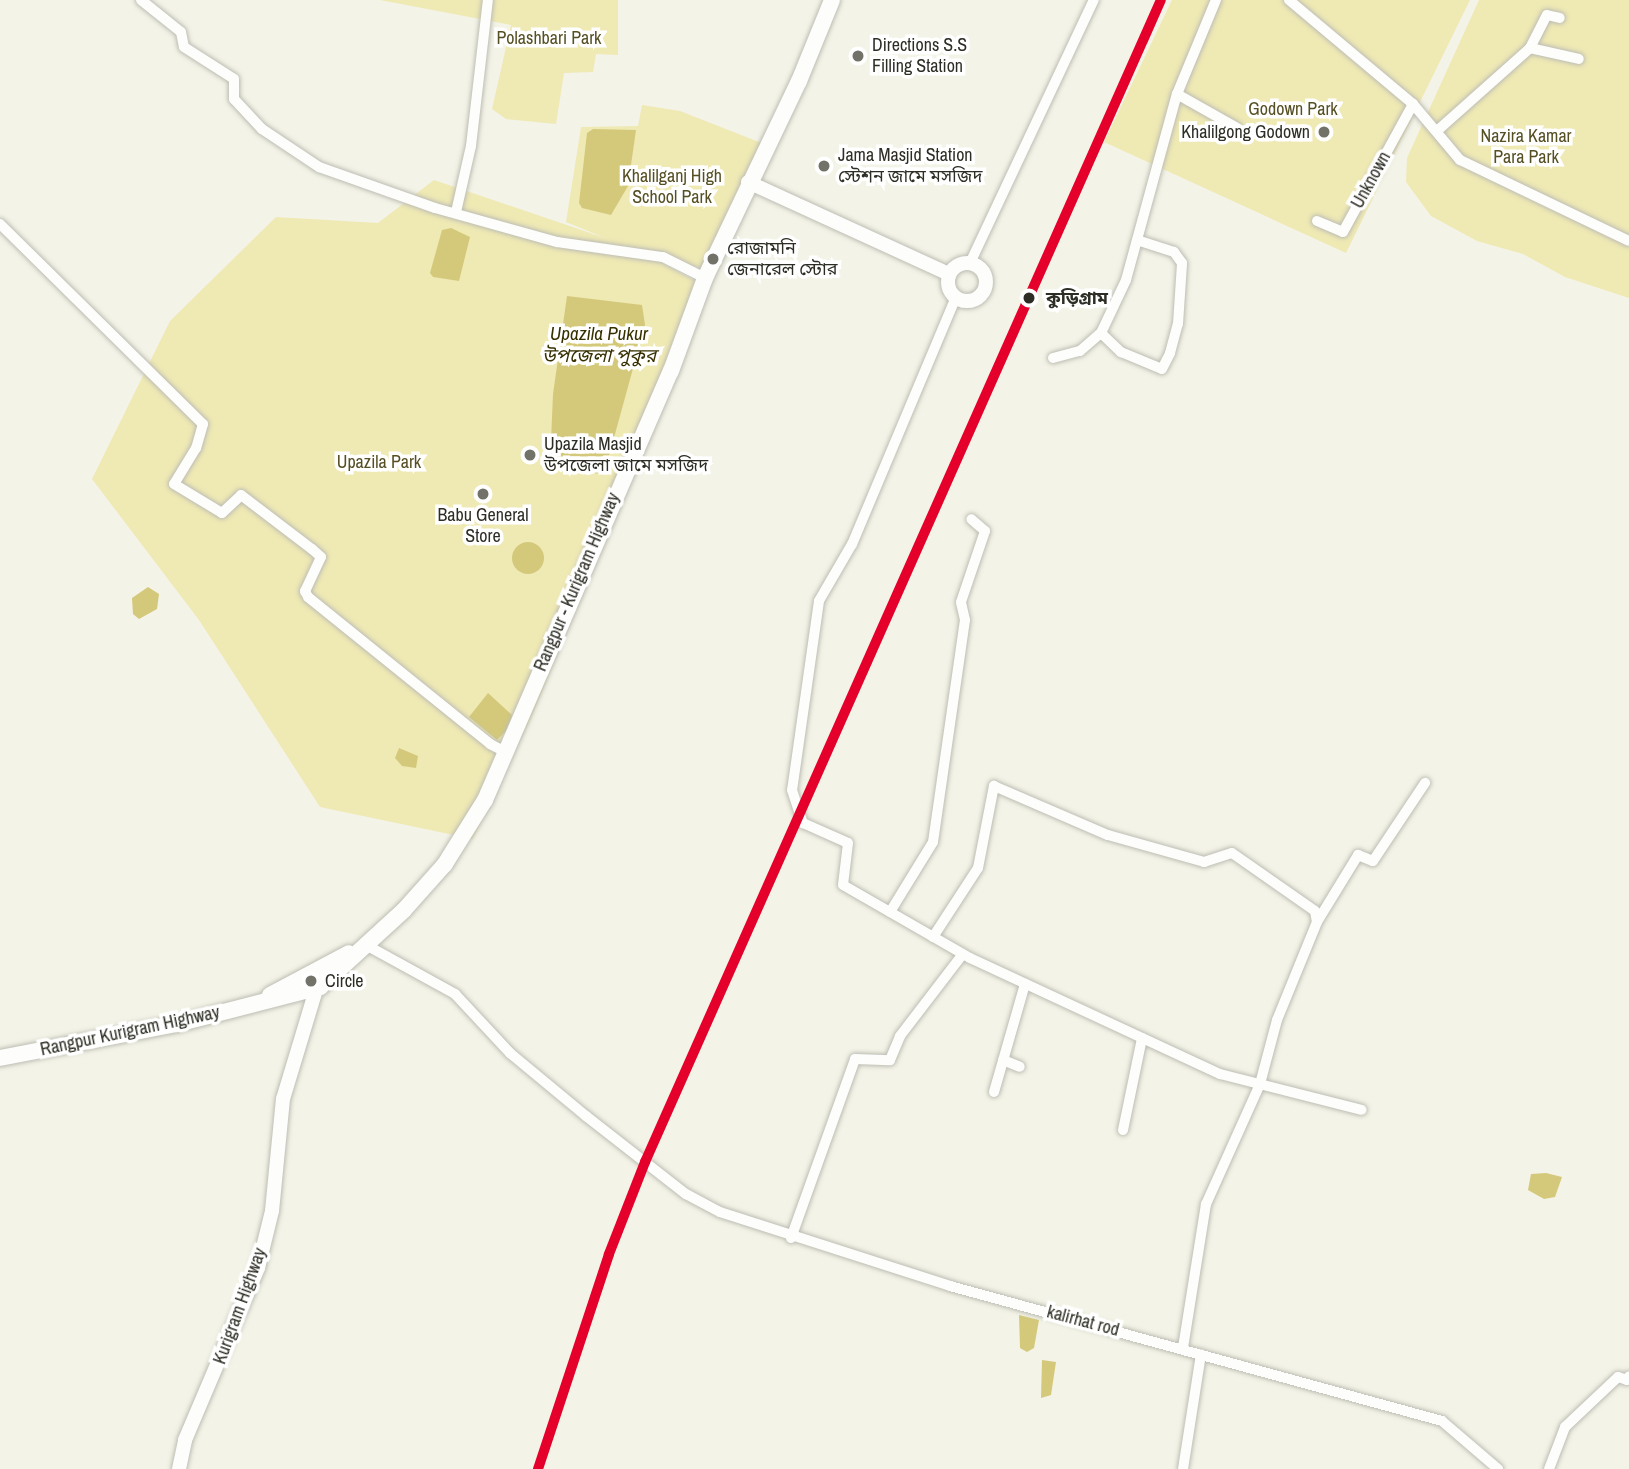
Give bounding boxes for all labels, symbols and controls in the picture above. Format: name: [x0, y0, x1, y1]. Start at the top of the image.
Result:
park label: Polashbari Park: [496, 27, 602, 49]
place label: Directions S.S Filling Station: [872, 35, 967, 78]
marker: Directions S.S Filling Station: [850, 48, 866, 64]
park label: Godown Park: [1248, 98, 1338, 120]
place label: Khalilgong Godown: [1181, 121, 1310, 143]
marker: Khalilgong Godown: [1316, 124, 1332, 140]
park label: Nazira Kamar Para Park: [1480, 126, 1572, 168]
place label: Jama Masjid Station স্টেশন জামে মসজিদ: [838, 145, 982, 188]
street label: Unknown: [1347, 148, 1395, 212]
marker: Jama Masjid Station স্টেশন জামে মসজিদ: [816, 158, 832, 174]
park label: Khalilganj High School Park: [622, 166, 722, 208]
place label: রোজামনি জেনারেল স্টোর: [727, 238, 837, 280]
marker: রোজামনি জেনারেল স্টোর: [705, 251, 721, 267]
marker: কুড়িগ্রাম: [1018, 287, 1040, 309]
place label: কুড়িগ্রাম: [1046, 287, 1108, 309]
water label: Upazila Pukur উপজেলা পুকুর: [542, 323, 656, 367]
place label: Upazila Masjid উপজেলা জামে মসজিদ: [544, 434, 708, 476]
marker: Upazila Masjid উপজেলা জামে মসজিদ: [522, 447, 538, 463]
park label: Upazila Park: [337, 451, 421, 473]
marker: Babu General Store: [475, 486, 491, 502]
street label: Rangpur - Kurigram Highway: [530, 489, 624, 675]
place label: Babu General Store: [437, 505, 529, 548]
place label: Circle: [325, 970, 364, 992]
marker: Circle: [303, 973, 319, 989]
street label: Rangpur Kurigram Highway: [38, 1001, 222, 1061]
street label: Kurigram Highway: [209, 1245, 271, 1367]
street label: kalirhat rod: [1045, 1301, 1121, 1341]

